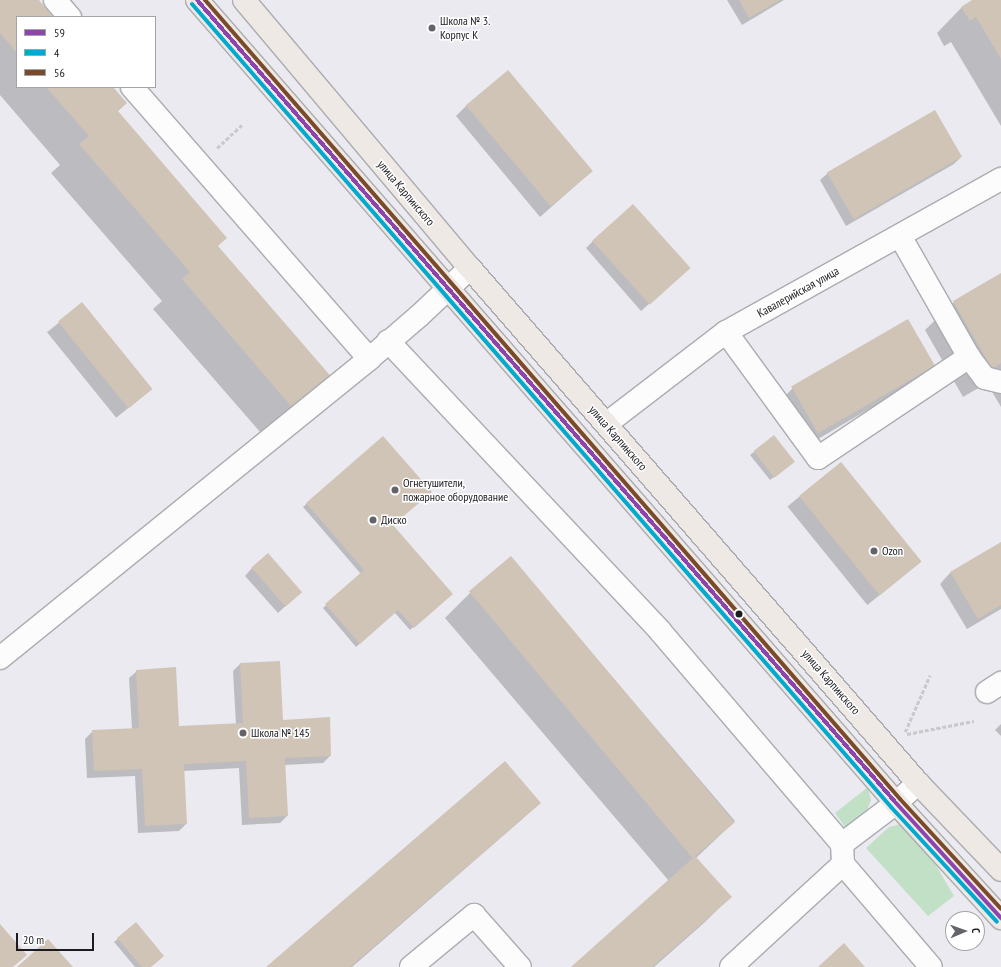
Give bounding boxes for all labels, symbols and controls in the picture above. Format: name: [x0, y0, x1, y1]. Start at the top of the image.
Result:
place label: Школа № 3. Корпус К: [440, 14, 490, 42]
legend: [16, 16, 156, 88]
marker: Школа № 3. Корпус К: [427, 23, 437, 33]
text: 59: [54, 25, 65, 40]
text: 4: [54, 45, 59, 60]
text: 56: [54, 65, 65, 80]
street label: улица Карпинского: [374, 157, 438, 229]
street label: Кавалерийская улица: [755, 264, 841, 320]
street label: улица Карпинского: [586, 403, 650, 473]
place label: Огнетушители, пожарное оборудование: [403, 476, 508, 504]
marker: Огнетушители, пожарное оборудование: [390, 485, 400, 495]
place label: Диско: [381, 513, 407, 527]
marker: Диско: [368, 515, 378, 525]
place label: Ozon: [882, 544, 903, 558]
marker: Ozon: [869, 546, 879, 556]
unlabelled marker: [734, 609, 744, 619]
street label: улица Карпинского: [799, 647, 863, 717]
place label: Школа № 145: [251, 726, 310, 740]
marker: Школа № 145: [238, 728, 248, 738]
north arrow: [945, 911, 985, 951]
scale bar: [18, 925, 96, 951]
text: С: [969, 928, 983, 933]
text: 20 m: [23, 932, 44, 947]

